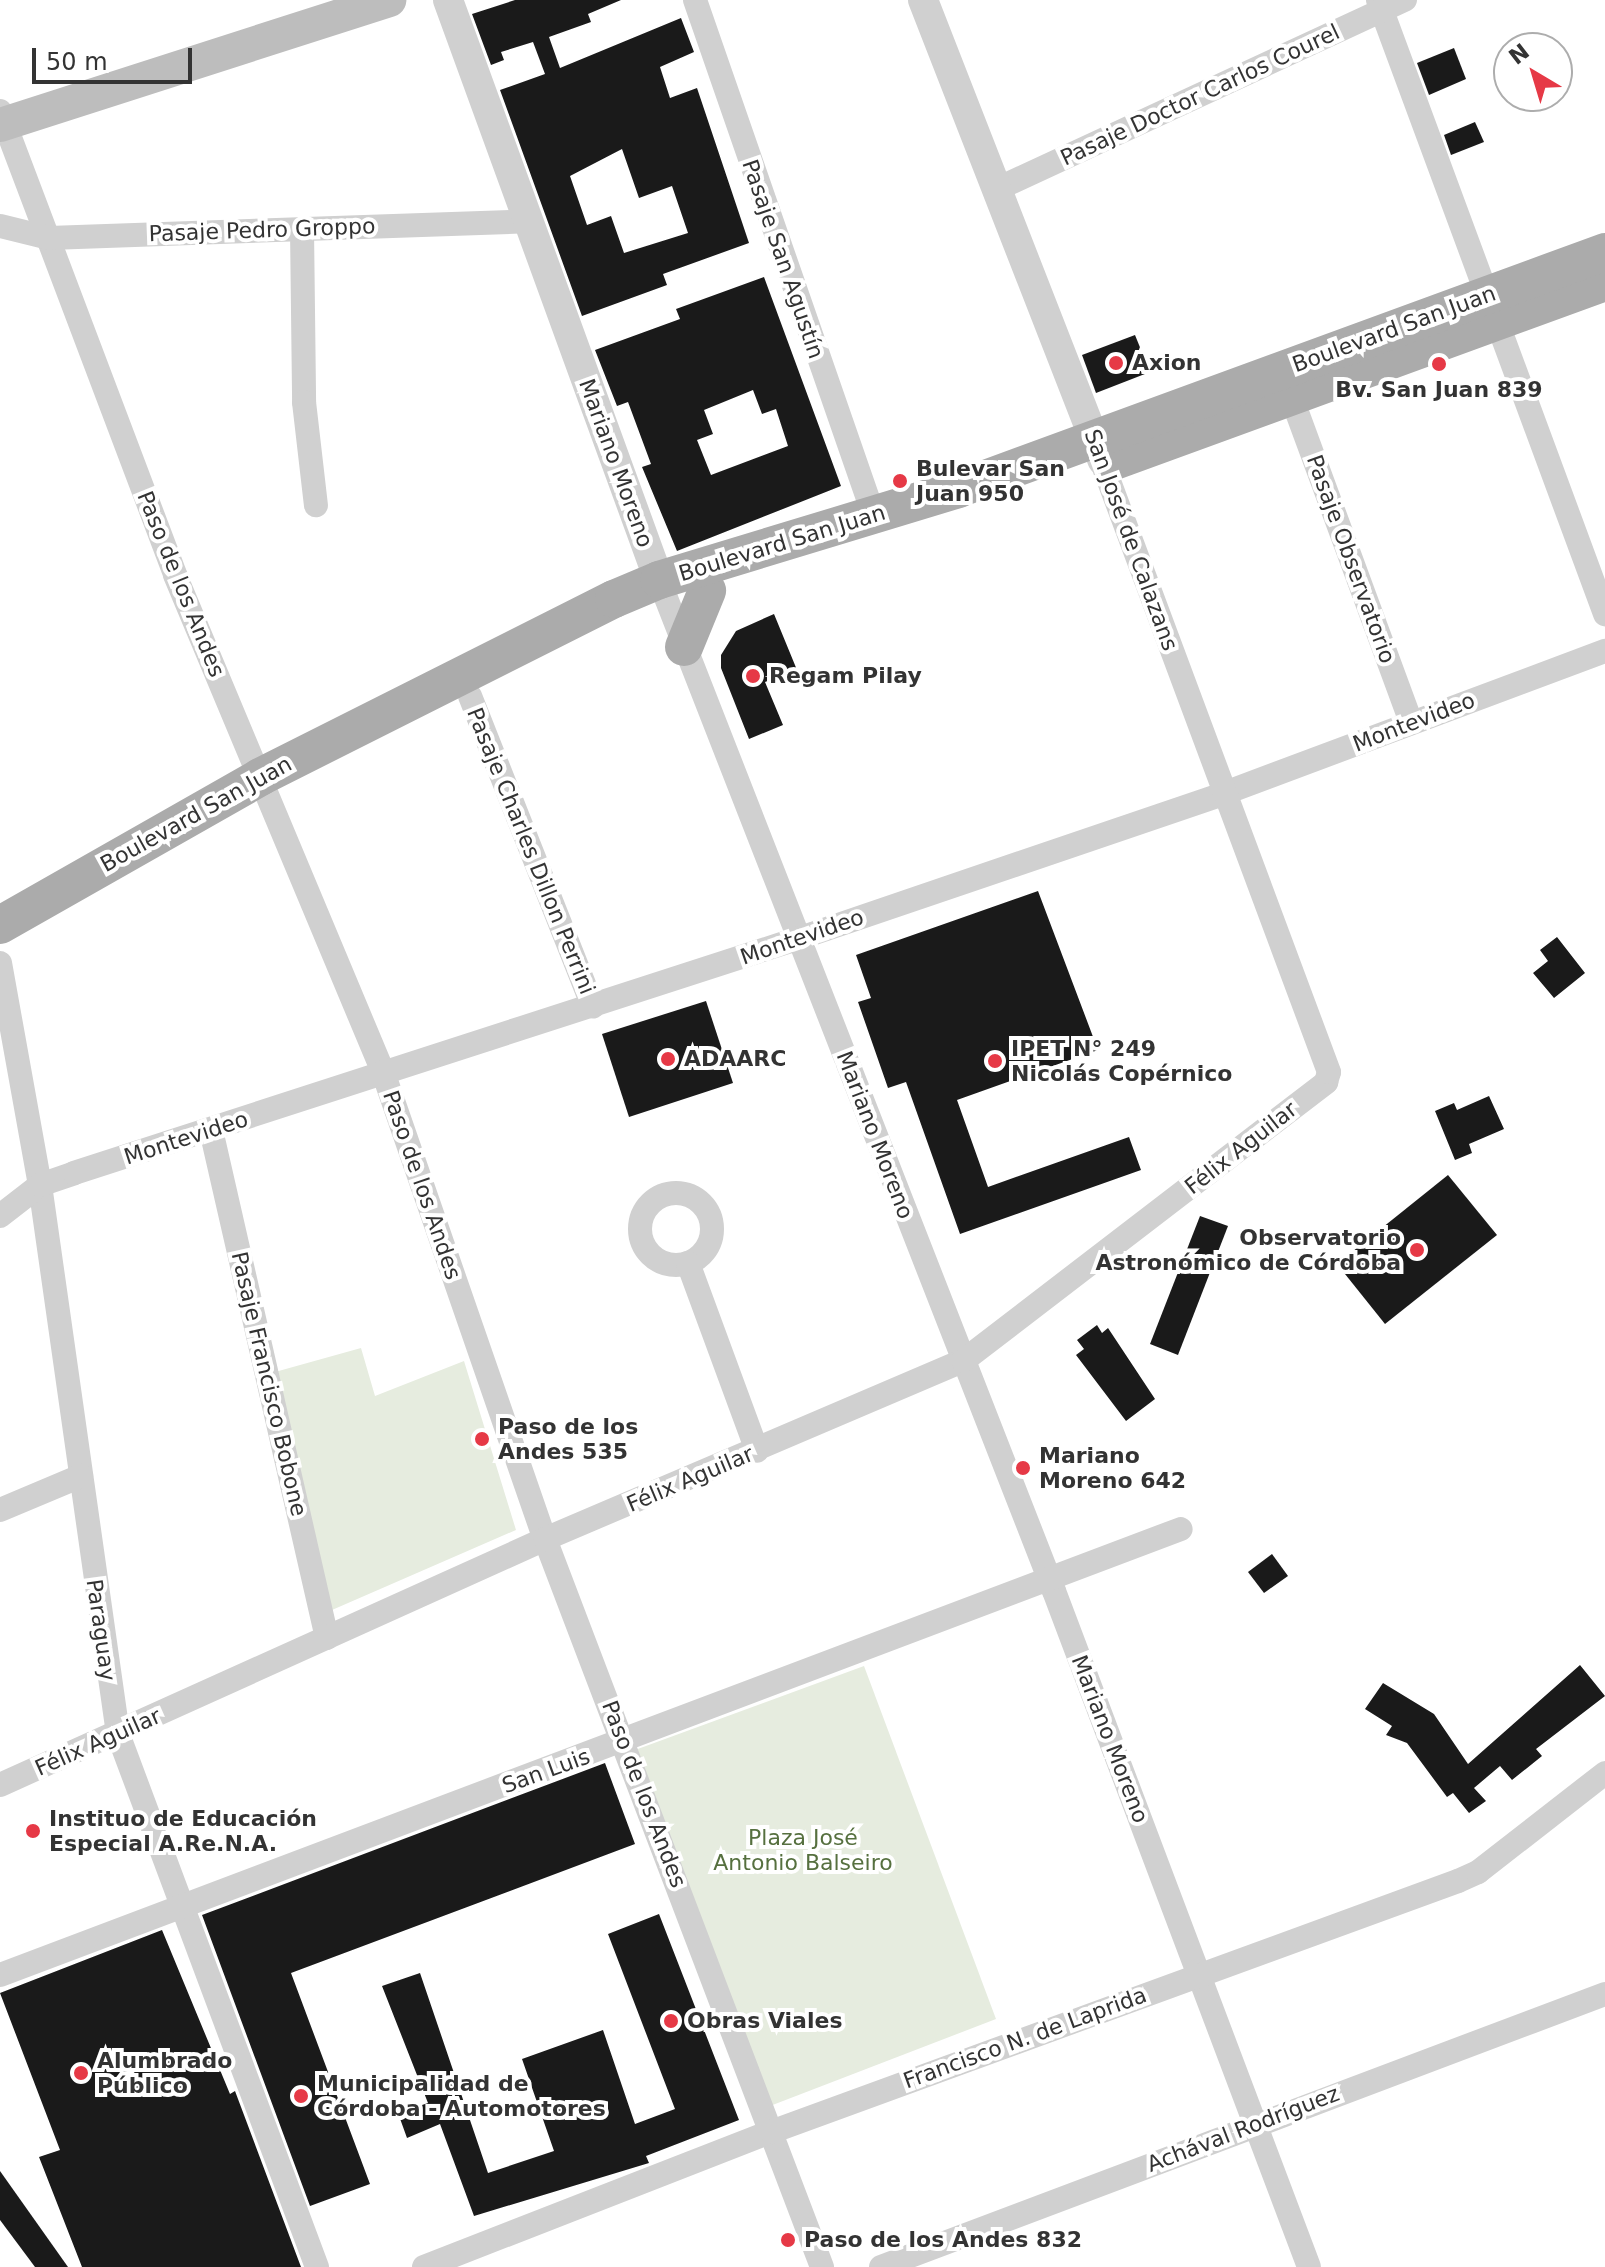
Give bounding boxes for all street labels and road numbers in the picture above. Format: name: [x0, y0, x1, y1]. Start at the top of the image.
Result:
street label: Pasaje Doctor Carlos Courel: [1056, 19, 1344, 171]
street label: Pasaje San Agustín: [737, 156, 829, 362]
street label: Pasaje Pedro Groppo: [148, 213, 376, 247]
street label: Boulevard San Juan: [1289, 280, 1499, 378]
street label: Mariano Moreno: [573, 375, 659, 551]
street label: San José de Calazans: [1079, 426, 1183, 654]
street label: Pasaje Observatorio: [1301, 451, 1401, 667]
street label: Paso de los Andes: [132, 487, 230, 681]
street label: Boulevard San Juan: [676, 499, 888, 587]
street label: Montevideo: [1349, 687, 1479, 757]
street label: Pasaje Charles Dillon Perrini: [461, 704, 601, 998]
street label: Boulevard San Juan: [96, 750, 296, 878]
street label: Montevideo: [737, 904, 867, 970]
street label: Mariano Moreno: [831, 1047, 919, 1223]
street label: Paso de los Andes: [377, 1087, 467, 1283]
street label: Félix Aguilar: [1180, 1096, 1302, 1200]
street label: Montevideo: [121, 1106, 251, 1170]
street label: Pasaje Francisco Bobone: [226, 1249, 312, 1519]
street label: Félix Aguilar: [623, 1440, 757, 1518]
street label: Paraguay: [81, 1577, 121, 1683]
street label: Mariano Moreno: [1066, 1651, 1154, 1827]
street label: Paso de los Andes: [596, 1697, 692, 1891]
street label: Félix Aguilar: [31, 1703, 165, 1781]
street label: San Luis: [498, 1743, 594, 1799]
street label: Francisco N. de Laprida: [900, 1982, 1150, 2094]
street label: Achával Rodríguez: [1143, 2080, 1343, 2178]

